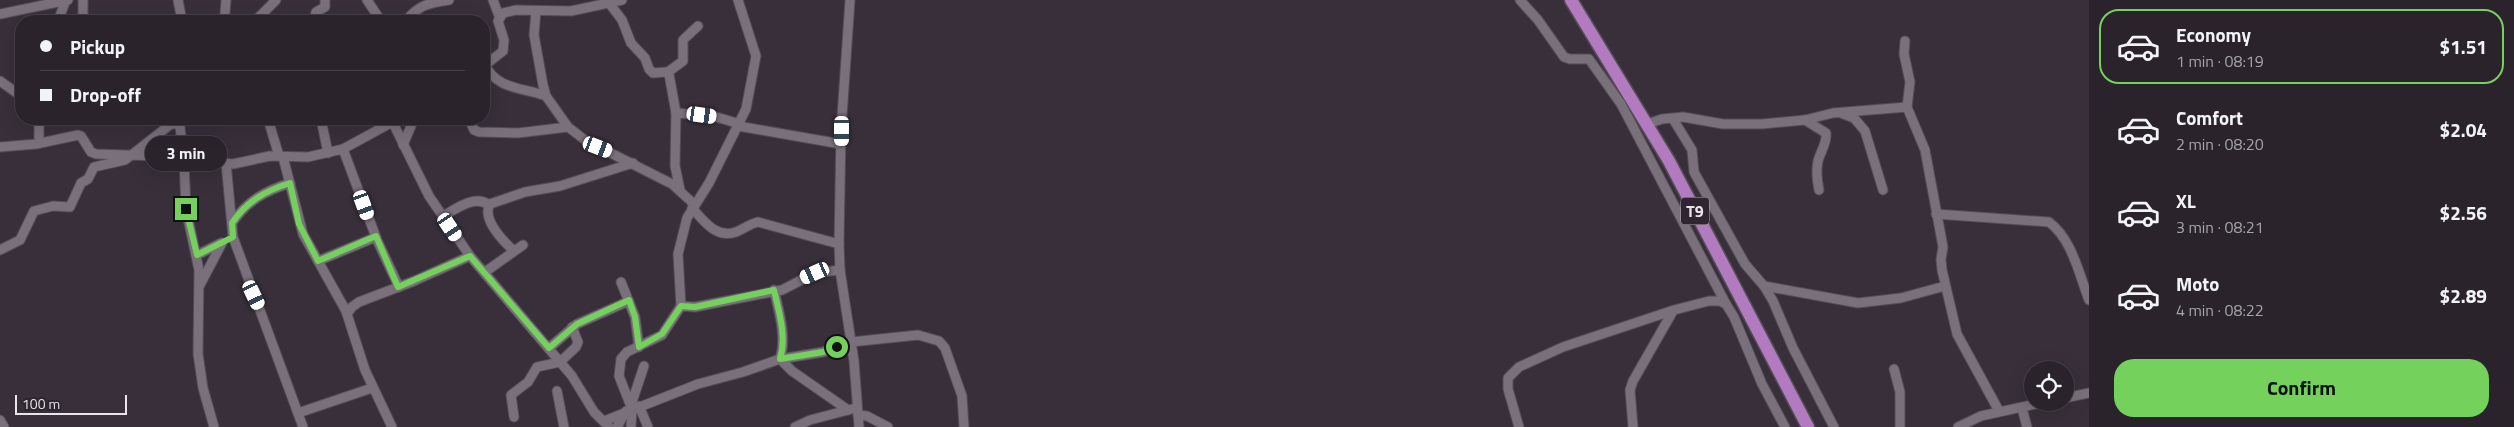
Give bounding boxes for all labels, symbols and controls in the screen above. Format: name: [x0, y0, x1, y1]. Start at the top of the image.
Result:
text: Economy: [2176, 20, 2251, 49]
icon: car: [2116, 24, 2161, 69]
text: Pickup: [70, 32, 125, 61]
text: $1.51: [2440, 32, 2487, 61]
text: 1 min · 08:19: [2176, 49, 2264, 73]
text: Drop-off: [70, 80, 141, 109]
text: Comfort: [2176, 103, 2243, 132]
car: [686, 105, 717, 125]
icon: car: [2116, 107, 2161, 152]
text: $2.04: [2440, 115, 2487, 144]
car: [834, 116, 849, 146]
text: 2 min · 08:20: [2176, 132, 2264, 156]
car: [581, 135, 614, 159]
callout: 3 min: [145, 136, 227, 172]
text: 3 min: [167, 141, 205, 165]
text: XL: [2176, 186, 2196, 215]
car: [351, 188, 376, 222]
icon: car: [2116, 190, 2161, 235]
route end: [175, 198, 197, 220]
road number: T9: [1681, 198, 1709, 225]
text: $2.56: [2440, 198, 2487, 227]
car: [435, 210, 464, 244]
text: 3 min · 08:21: [2176, 215, 2264, 239]
car: [798, 260, 831, 286]
text: Moto: [2176, 269, 2219, 298]
icon: car: [2116, 273, 2161, 318]
car: [240, 278, 267, 312]
text: $2.89: [2440, 281, 2487, 310]
text: 4 min · 08:22: [2176, 298, 2264, 322]
route start: [826, 336, 848, 358]
button: Confirm: [2114, 359, 2489, 417]
map controls: [2024, 361, 2074, 411]
button: locate: [2024, 361, 2074, 411]
scale bar: [15, 392, 128, 415]
text: 100 m: [22, 393, 60, 414]

